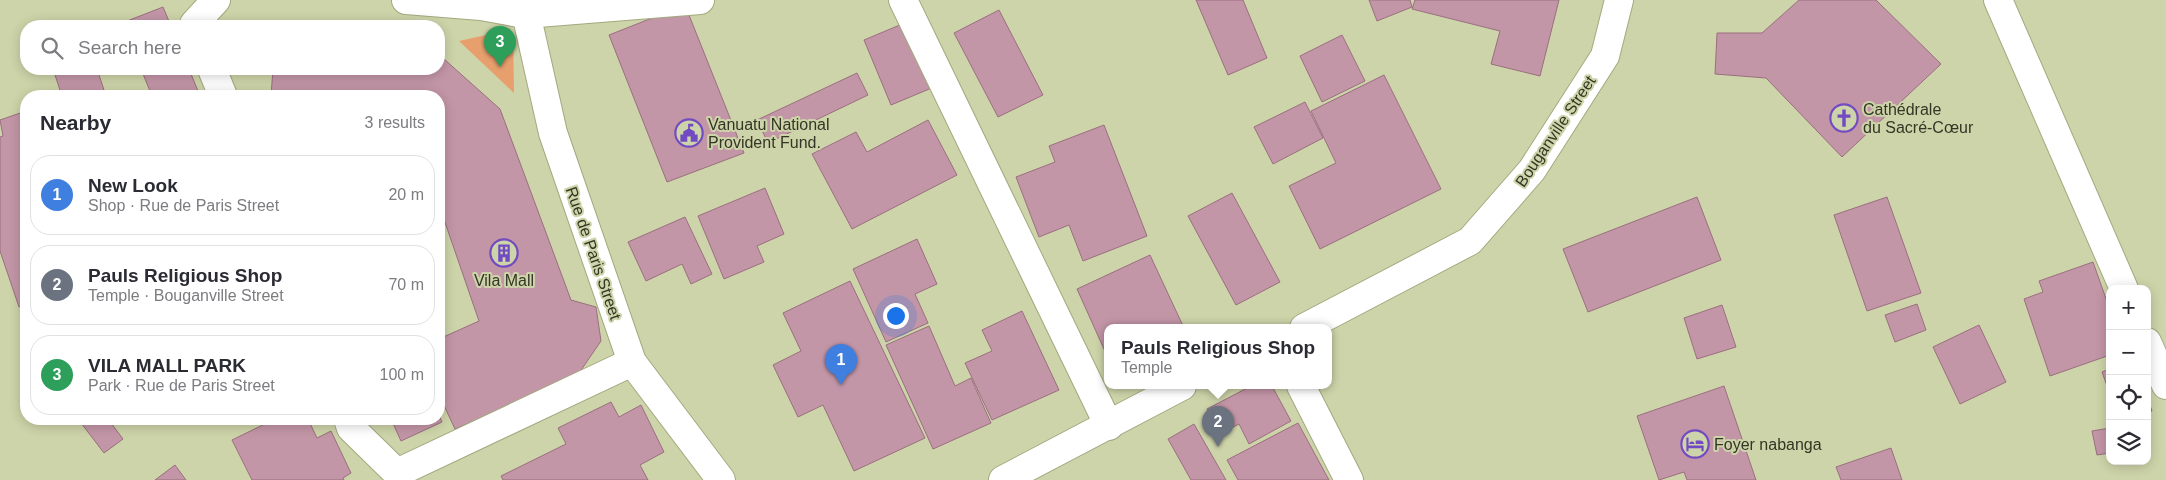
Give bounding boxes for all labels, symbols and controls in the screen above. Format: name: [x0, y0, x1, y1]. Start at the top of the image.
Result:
search box: [20, 20, 445, 75]
pin: 3: [484, 26, 516, 67]
icon: search: [38, 34, 66, 62]
text: Search here: [78, 37, 182, 58]
street label: Bouganville Street: [1512, 72, 1599, 190]
place label: Cathédrale du Sacré-Cœur: [1863, 101, 1974, 136]
church icon: Cathédrale du Sacré-Cœur: [1829, 103, 1859, 133]
text: Nearby: [40, 111, 111, 134]
text: 3 results: [365, 114, 425, 131]
place label: Vanuatu National Provident Fund.: [708, 116, 830, 151]
public building icon: Vanuatu National Provident Fund.: [674, 118, 704, 148]
text: New Look: [88, 175, 178, 196]
street label: Rue de Paris Street: [563, 184, 624, 322]
text: 1: [53, 186, 61, 203]
text: 20 m: [388, 186, 424, 203]
text: Shop · Rue de Paris Street: [88, 197, 279, 214]
building icon: Vila Mall: [489, 238, 519, 268]
text: Pauls Religious Shop: [88, 265, 282, 286]
place label: Vila Mall: [474, 272, 534, 289]
text: 2: [53, 276, 61, 293]
text: 70 m: [388, 276, 424, 293]
map controls: [2106, 285, 2151, 465]
button: +: [2106, 285, 2151, 330]
text: Temple · Bouganville Street: [88, 287, 284, 304]
your location: [883, 303, 909, 329]
popup: [1104, 324, 1332, 389]
button: −: [2106, 330, 2151, 375]
text: Pauls Religious Shop: [1121, 337, 1315, 358]
pin: 1: [825, 344, 857, 385]
text: VILA MALL PARK: [88, 355, 246, 376]
text: Temple: [1121, 359, 1172, 376]
text: 3: [53, 366, 61, 383]
text: 100 m: [380, 366, 424, 383]
button: locate: [2106, 375, 2151, 420]
text: Park · Rue de Paris Street: [88, 377, 275, 394]
pin: 2: [1202, 406, 1234, 447]
button: layers: [2106, 420, 2151, 465]
hotel icon: Foyer nabanga: [1680, 429, 1710, 459]
place label: Foyer nabanga: [1714, 436, 1822, 453]

